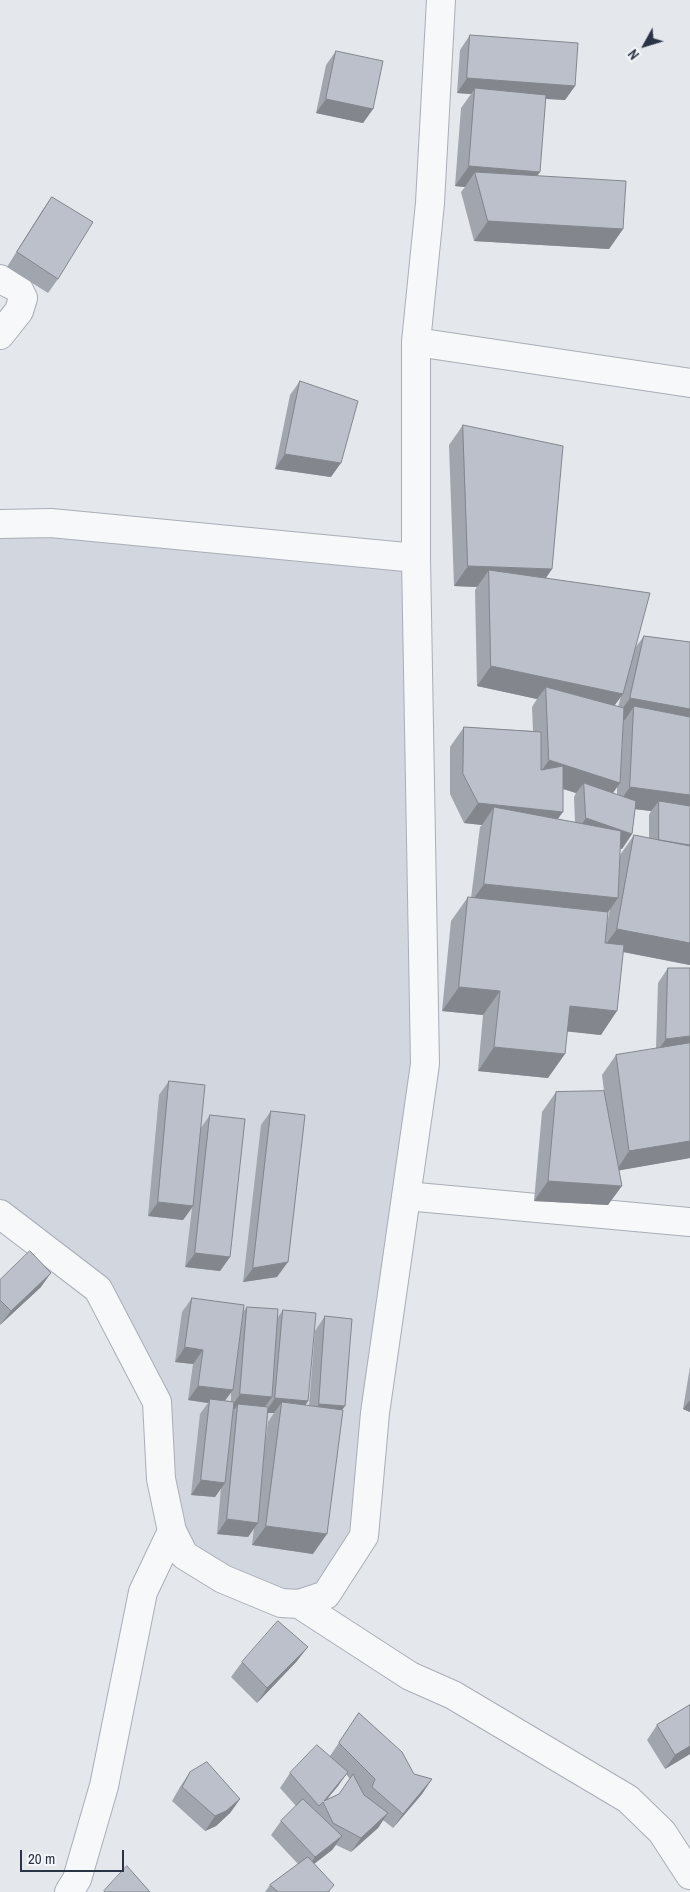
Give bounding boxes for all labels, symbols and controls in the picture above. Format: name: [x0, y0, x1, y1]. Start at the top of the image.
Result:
north arrow: [620, 20, 670, 70]
text: N: [624, 46, 643, 63]
scale bar: [22, 1840, 126, 1872]
text: 20 m: [28, 1848, 55, 1869]

